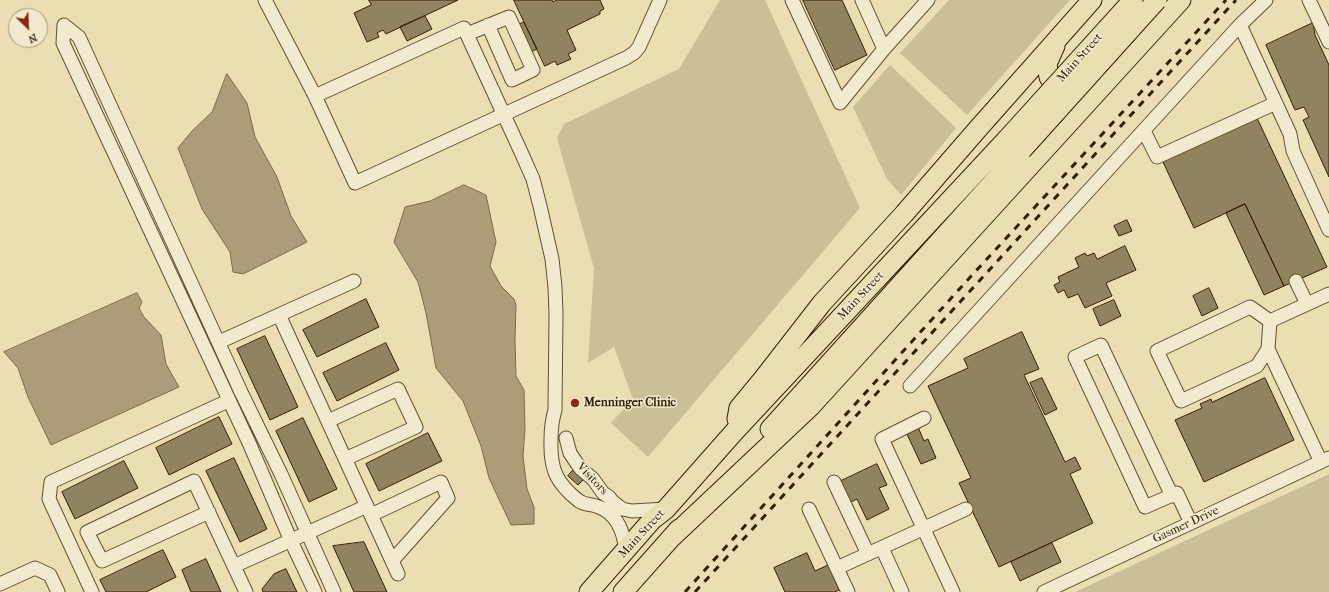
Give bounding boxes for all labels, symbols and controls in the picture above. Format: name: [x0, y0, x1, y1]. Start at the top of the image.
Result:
north arrow: [8, 8, 48, 48]
street label: Main Street: [1054, 30, 1106, 86]
text: N: [26, 31, 39, 46]
street label: Main Street: [835, 269, 887, 323]
place label: Menninger Clinic: [584, 396, 676, 410]
marker: Menninger Clinic: [569, 397, 581, 409]
street label: Visitors: [573, 460, 611, 498]
street label: Gasmer Drive: [1151, 503, 1221, 547]
street label: Main Street: [616, 507, 668, 561]

